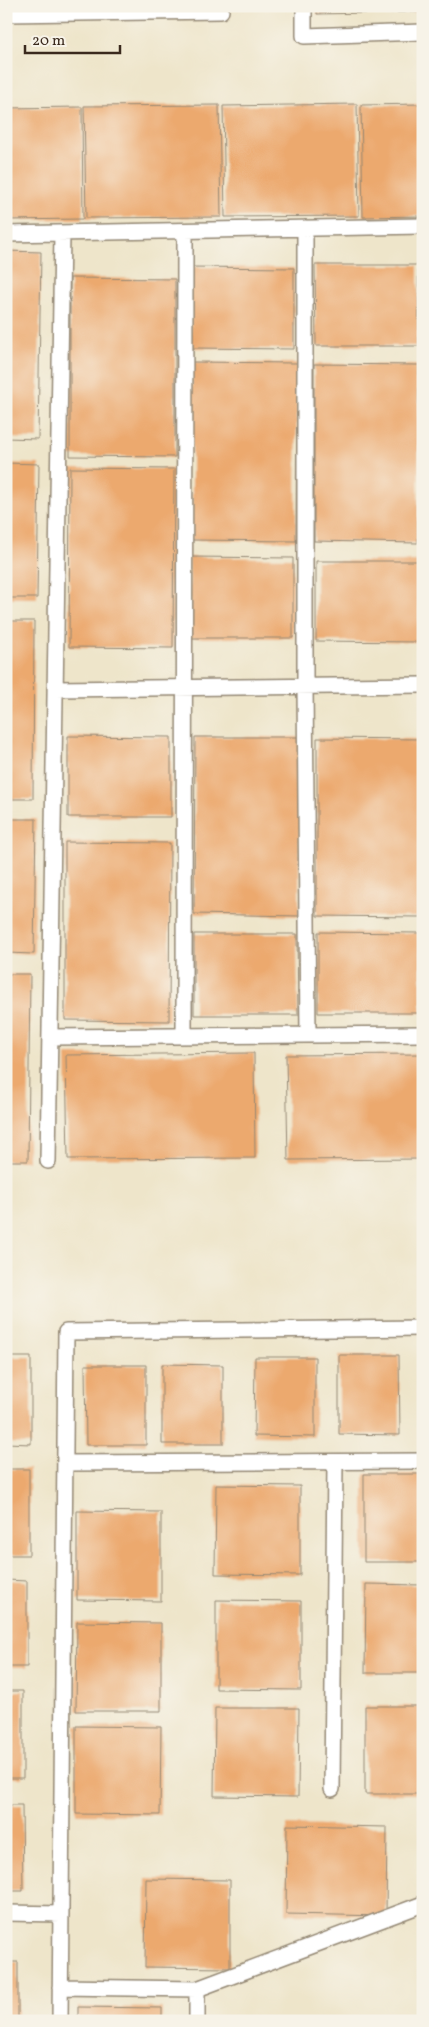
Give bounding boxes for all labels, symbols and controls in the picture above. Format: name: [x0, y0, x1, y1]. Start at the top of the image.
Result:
scale bar: [25, 22, 120, 54]
text: 20 m: [32, 31, 65, 52]

